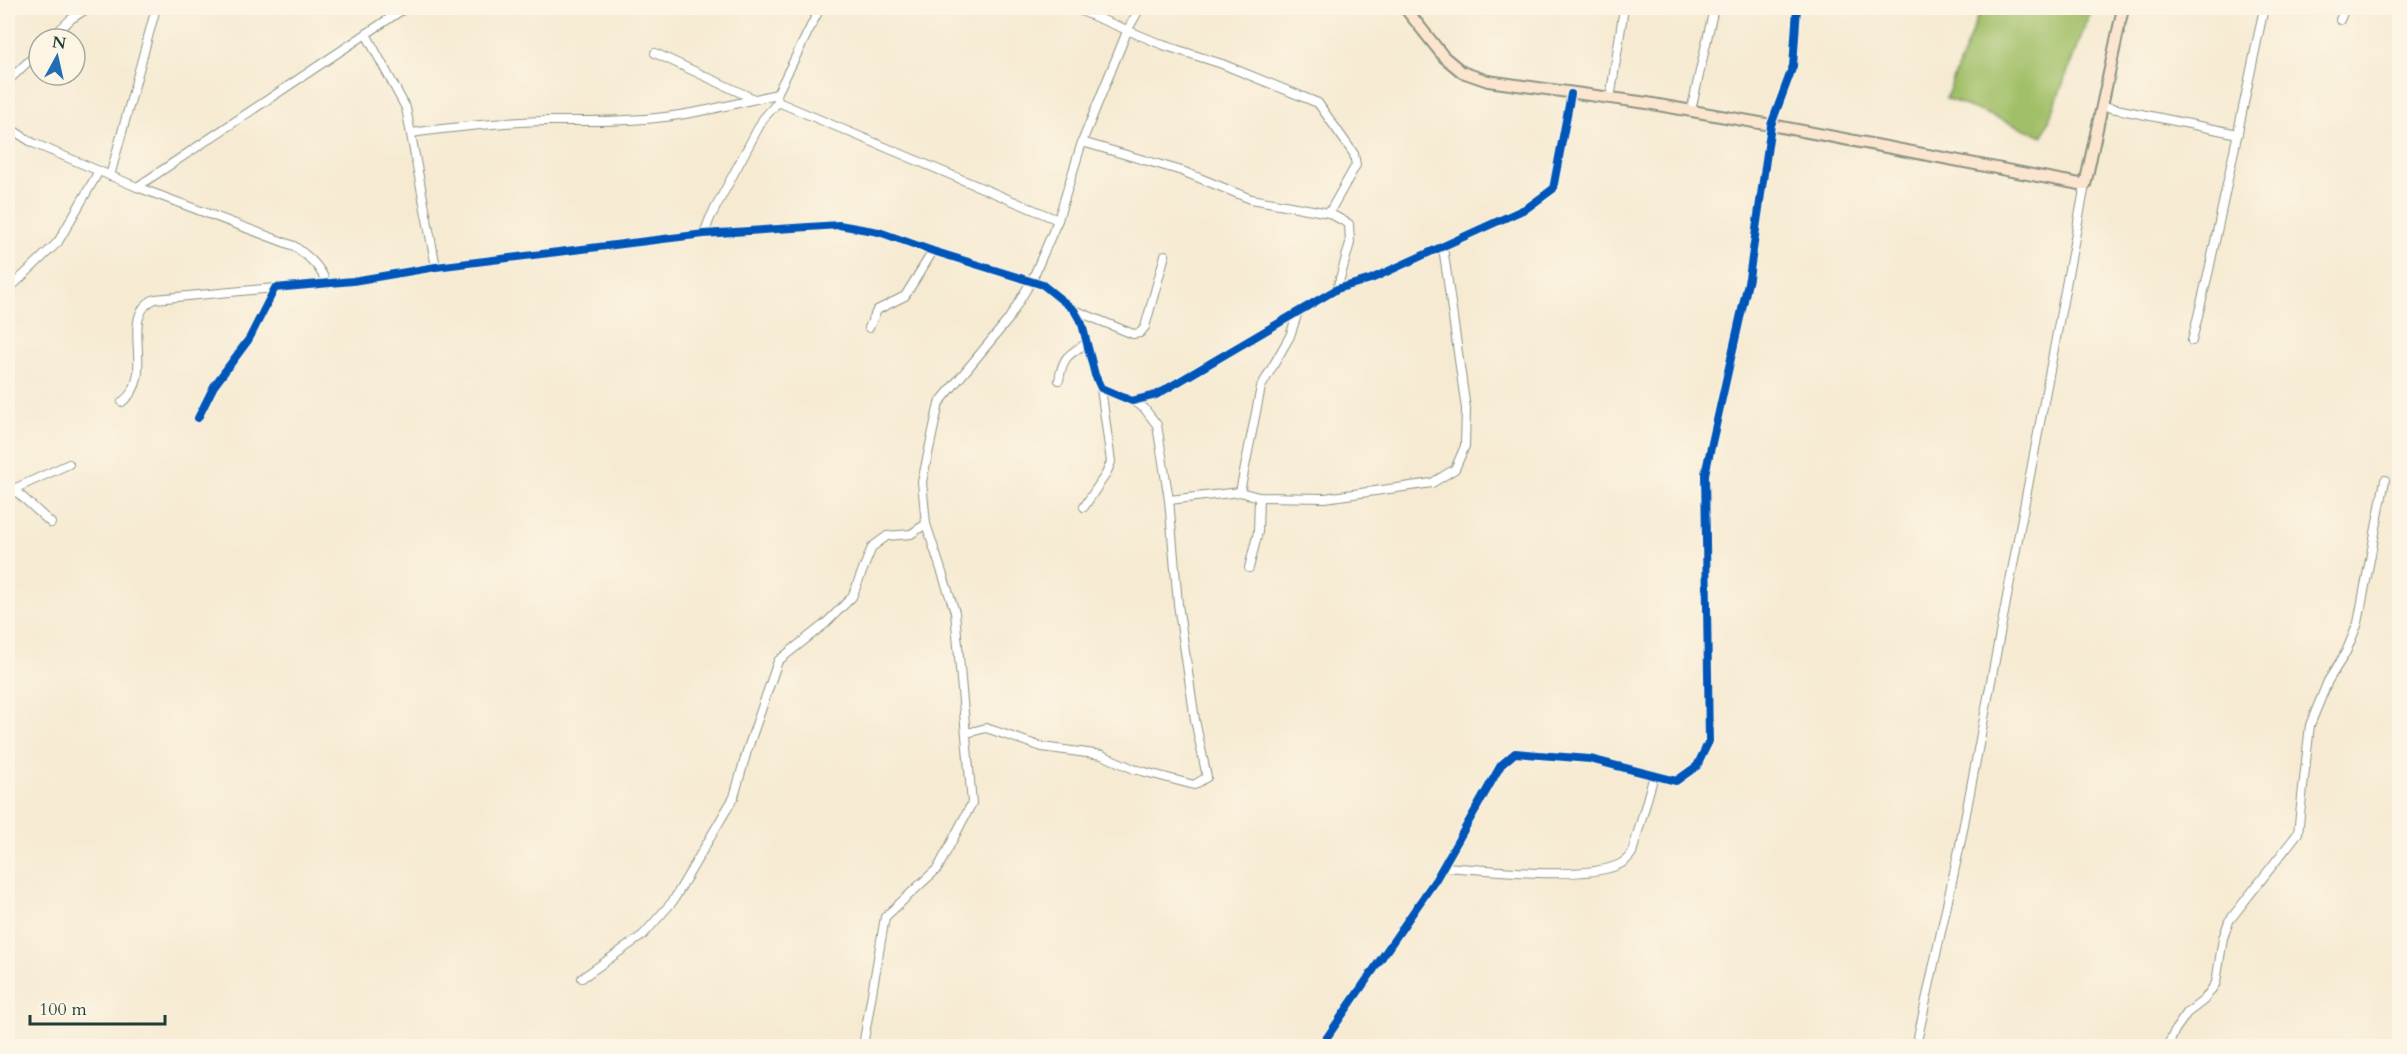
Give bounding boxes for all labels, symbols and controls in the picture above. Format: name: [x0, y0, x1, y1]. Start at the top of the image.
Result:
north arrow: [27, 27, 87, 87]
text: N: [51, 31, 67, 55]
scale bar: [30, 988, 165, 1026]
text: 100 m: [39, 997, 87, 1022]

